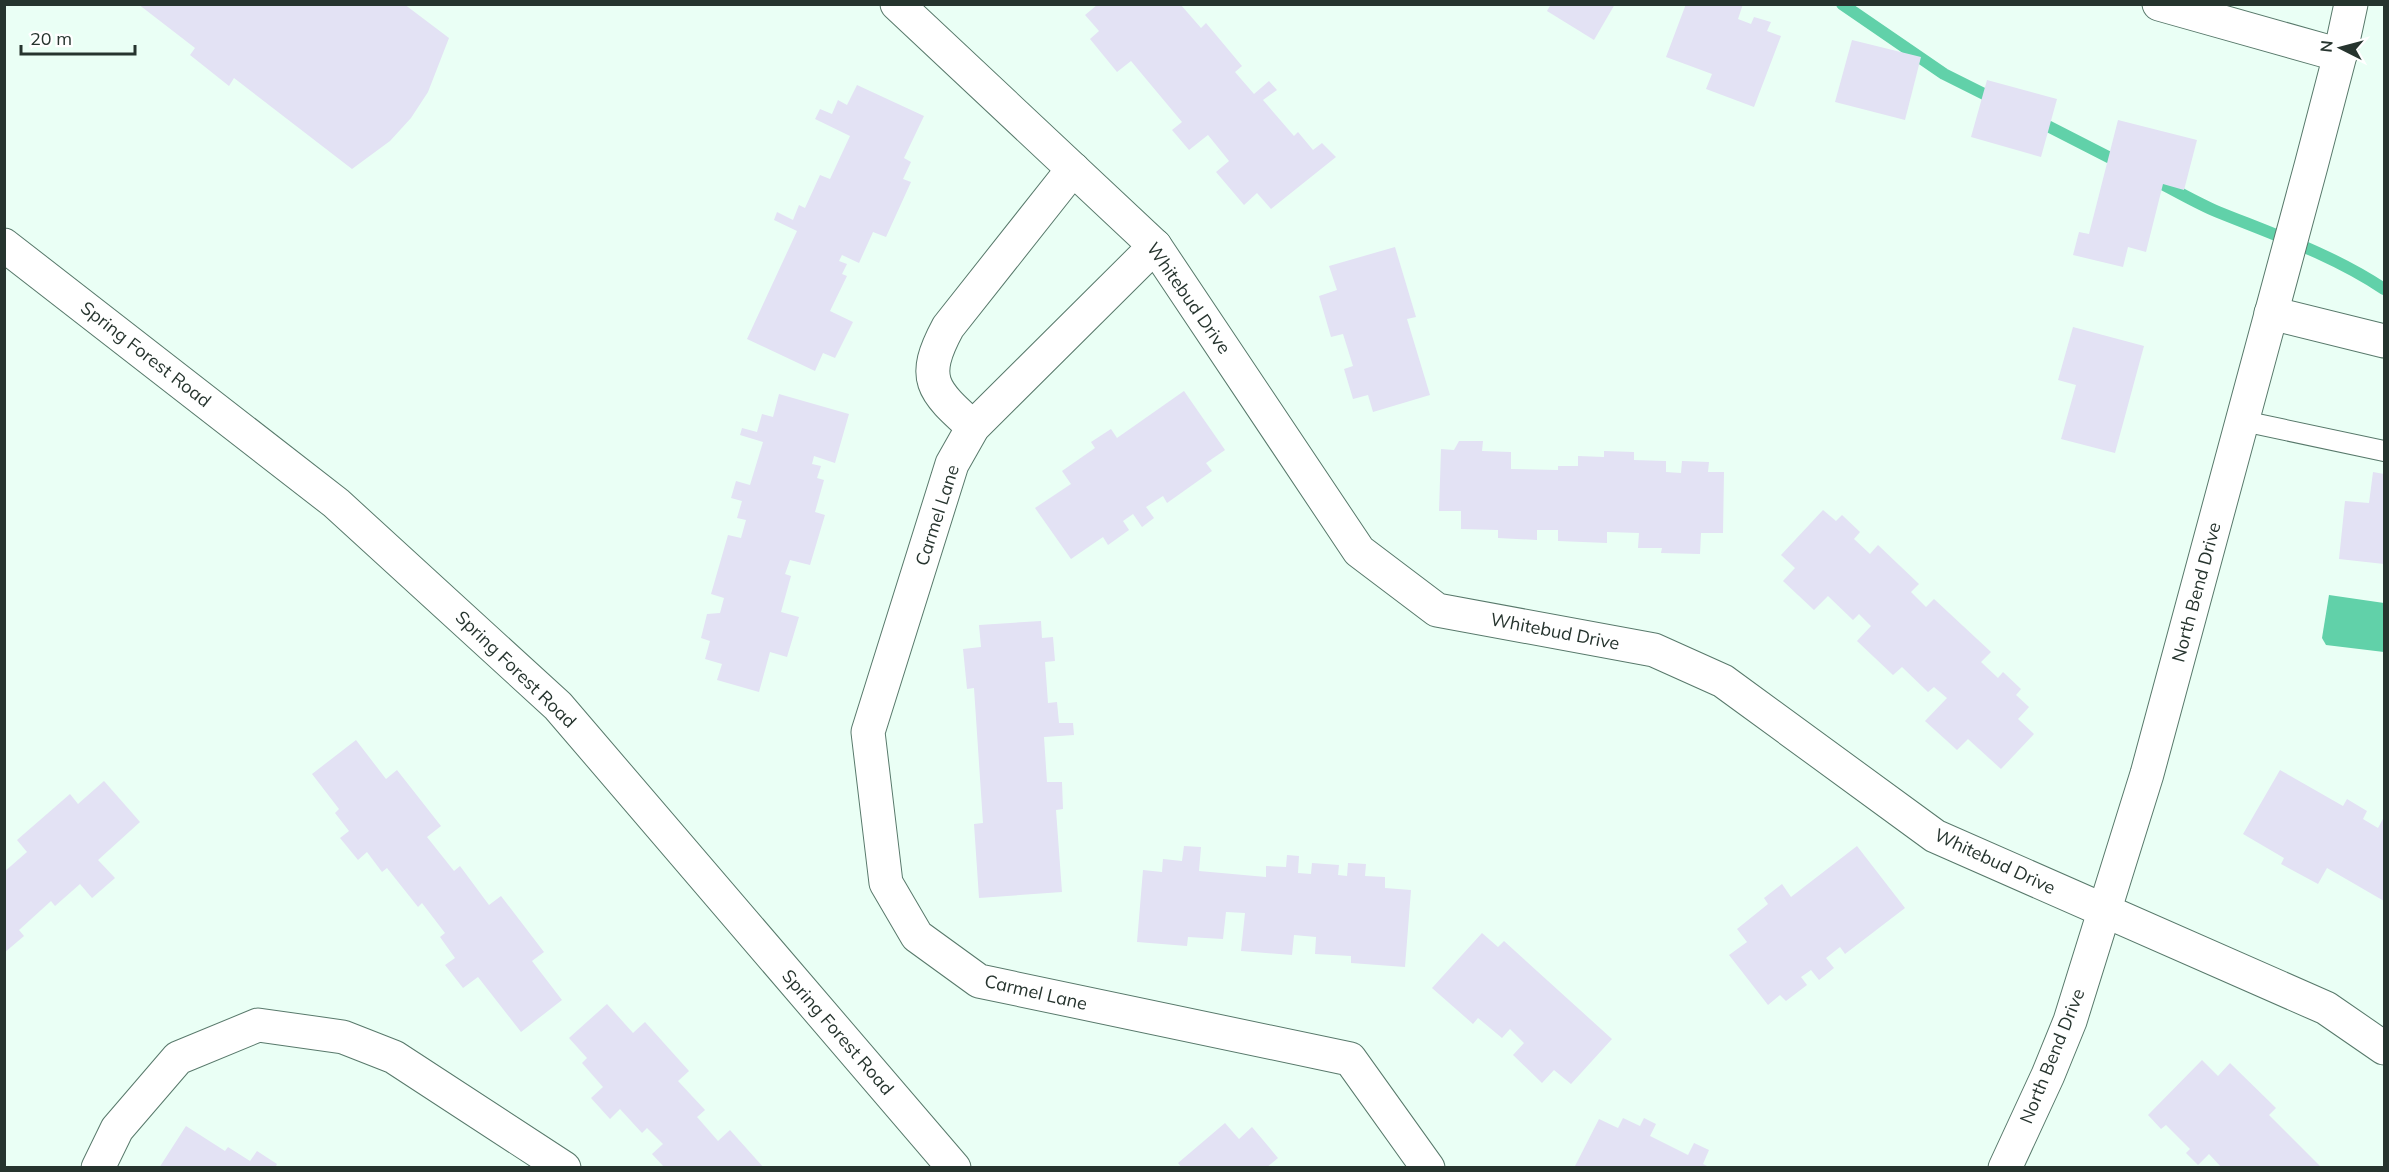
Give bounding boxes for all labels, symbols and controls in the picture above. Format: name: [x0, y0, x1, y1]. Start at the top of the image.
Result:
scale bar: [21, 18, 135, 56]
north arrow: [2311, 18, 2371, 78]
text: 20 m: [30, 27, 72, 50]
text: N: [2316, 39, 2337, 53]
street label: Whitebud Drive: [1142, 238, 1236, 358]
street label: Spring Forest Road: [76, 296, 216, 412]
street label: Carmel Lane: [910, 462, 964, 568]
street label: North Bend Drive: [2166, 520, 2226, 664]
street label: Spring Forest Road: [451, 605, 581, 733]
street label: Whitebud Drive: [1489, 607, 1621, 655]
street label: Whitebud Drive: [1931, 823, 2059, 899]
street label: Spring Forest Road: [777, 964, 899, 1100]
street label: Carmel Lane: [982, 969, 1090, 1015]
street label: North Bend Drive: [2014, 985, 2090, 1127]

